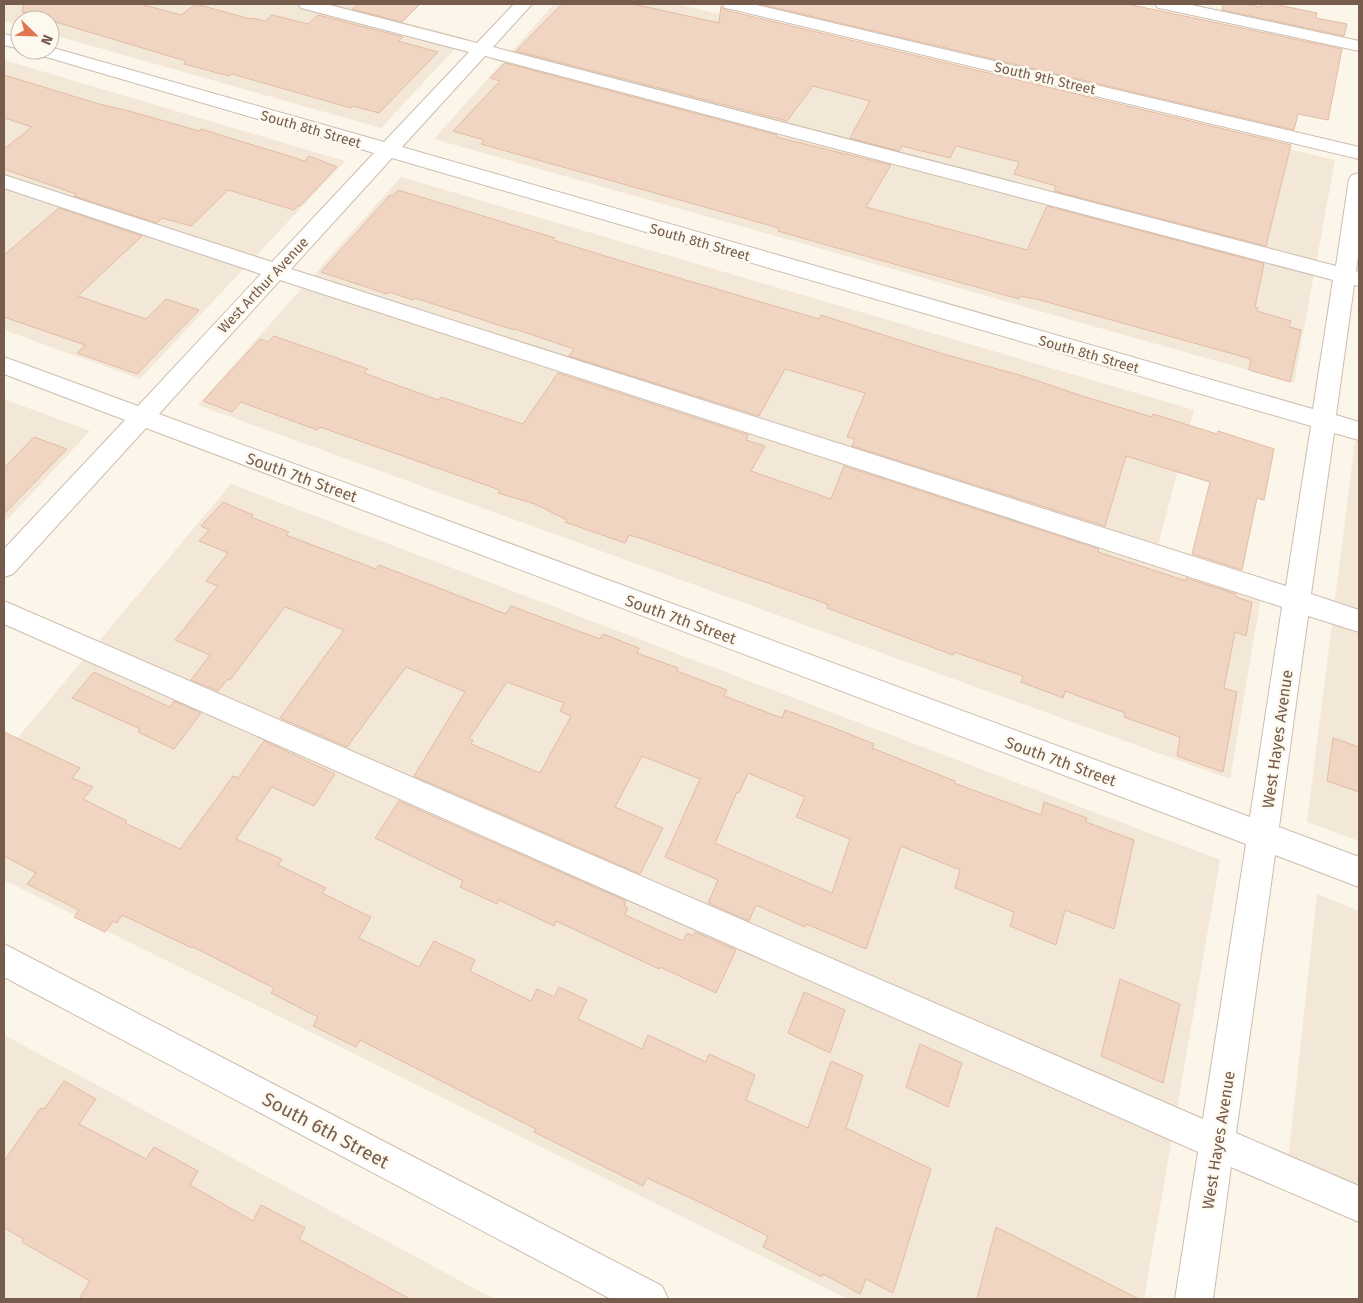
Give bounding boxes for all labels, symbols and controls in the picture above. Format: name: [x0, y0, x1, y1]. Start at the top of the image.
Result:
north arrow: [10, 10, 60, 60]
text: N: [37, 32, 56, 47]
street label: South 9th Street: [993, 59, 1098, 99]
street label: South 8th Street: [259, 107, 364, 152]
street label: South 8th Street: [648, 220, 753, 265]
street label: West Arthur Avenue: [215, 234, 312, 337]
street label: South 8th Street: [1037, 332, 1142, 377]
street label: South 7th Street: [244, 449, 360, 506]
street label: South 7th Street: [623, 591, 739, 648]
street label: West Hayes Avenue: [1258, 668, 1297, 810]
street label: South 7th Street: [1003, 733, 1119, 790]
street label: West Hayes Avenue: [1198, 1069, 1239, 1211]
street label: South 6th Street: [258, 1087, 393, 1174]

